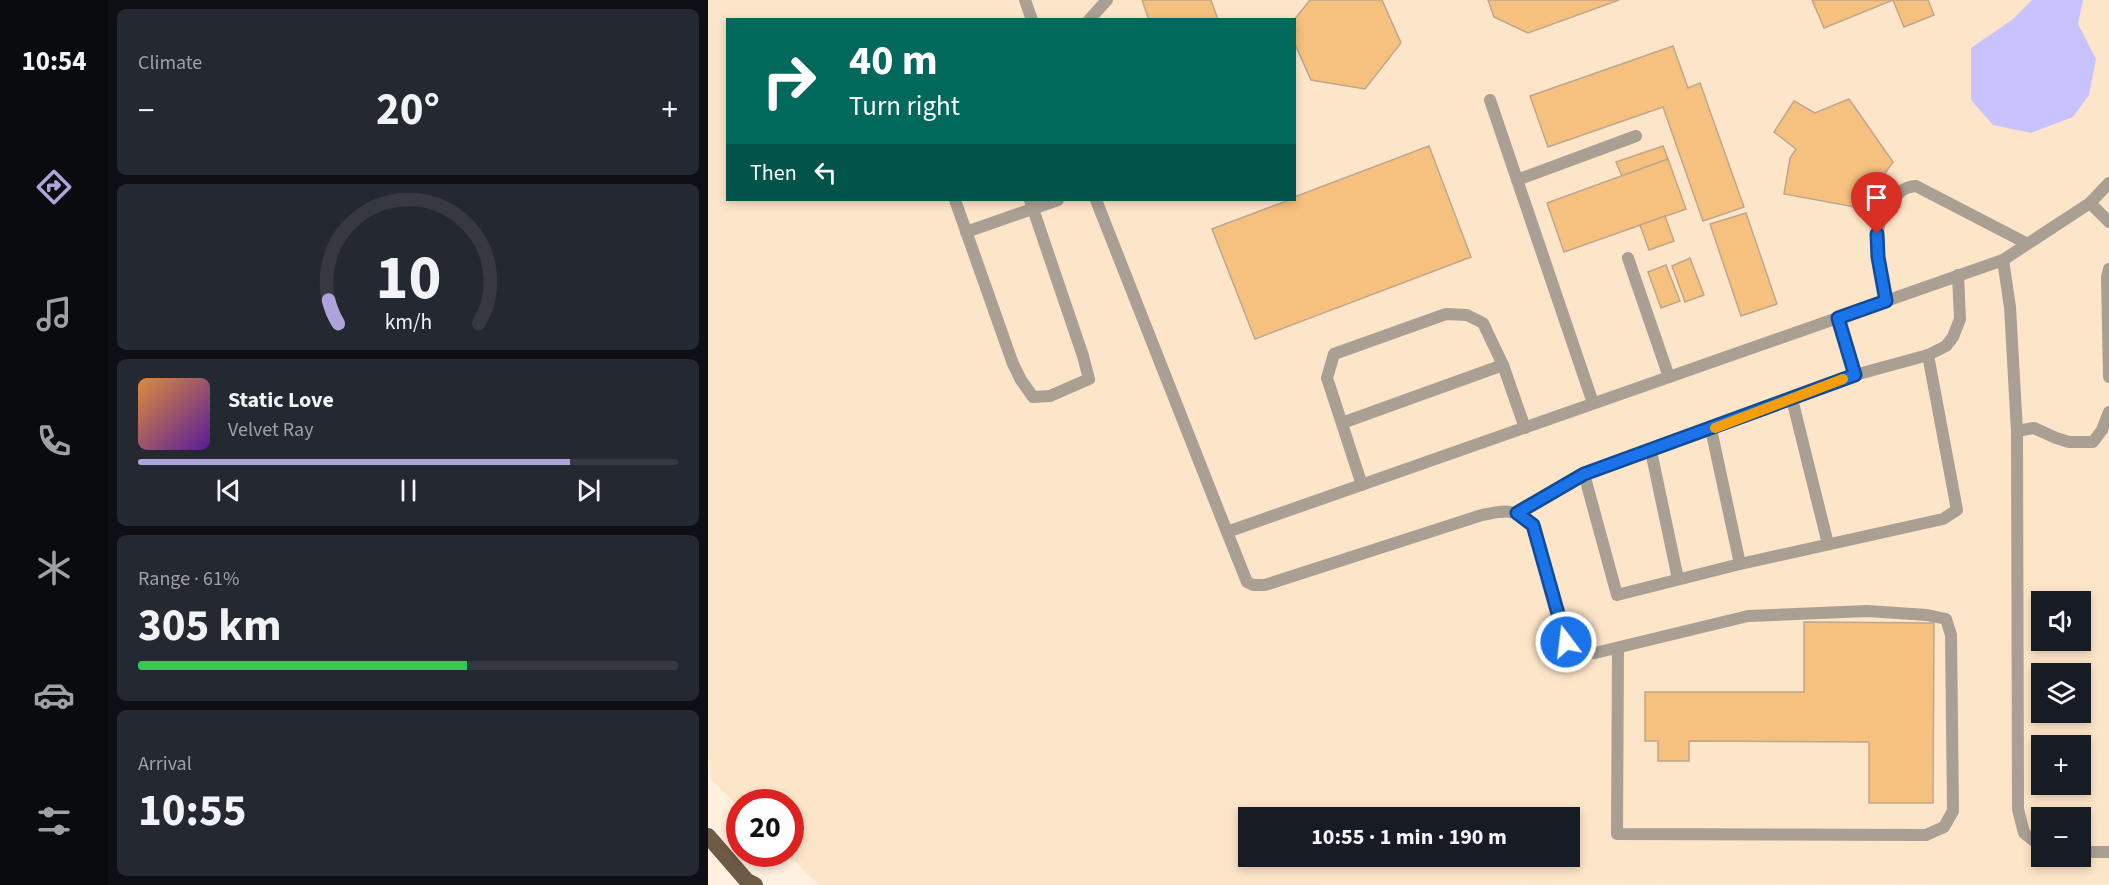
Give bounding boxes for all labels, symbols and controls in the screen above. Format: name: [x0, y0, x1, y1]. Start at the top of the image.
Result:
text: 40 m: [849, 31, 938, 91]
text: 10:54: [21, 42, 87, 81]
icon: right: [750, 42, 828, 120]
text: Climate: [138, 49, 202, 77]
text: 20°: [376, 78, 440, 142]
text: −: [138, 87, 154, 134]
text: +: [662, 87, 678, 134]
text: Turn right: [849, 87, 960, 126]
icon: left: [809, 156, 842, 189]
text: Then: [750, 157, 797, 189]
icon: directions: [33, 166, 75, 208]
pin: [1851, 172, 1902, 234]
icon: arrive: [1860, 181, 1893, 214]
text: 10: [375, 234, 441, 323]
icon: music: [33, 293, 75, 335]
text: km/h: [384, 308, 432, 339]
text: Static Love: [228, 384, 334, 416]
text: Velvet Ray: [228, 416, 314, 444]
icon: phone: [33, 420, 75, 462]
icon: previous: [212, 474, 245, 507]
icon: pause: [392, 474, 425, 507]
icon: next: [572, 474, 605, 507]
icon: climate: [33, 547, 75, 589]
text: Range · 61%: [138, 565, 239, 593]
map controls: [2031, 591, 2091, 867]
button: sound: [2031, 591, 2091, 651]
text: 305 km: [138, 594, 282, 658]
position arrow: [1534, 610, 1598, 674]
button: layers: [2031, 663, 2091, 723]
icon: car: [33, 674, 75, 716]
button: +: [2031, 735, 2091, 795]
text: Arrival: [138, 750, 192, 778]
text: 10:55: [138, 779, 247, 843]
speed limit sign: 20: [726, 789, 804, 867]
icon: filters: [33, 800, 75, 842]
button: −: [2031, 807, 2091, 867]
text: 10:55 · 1 min · 190 m: [1311, 821, 1507, 853]

